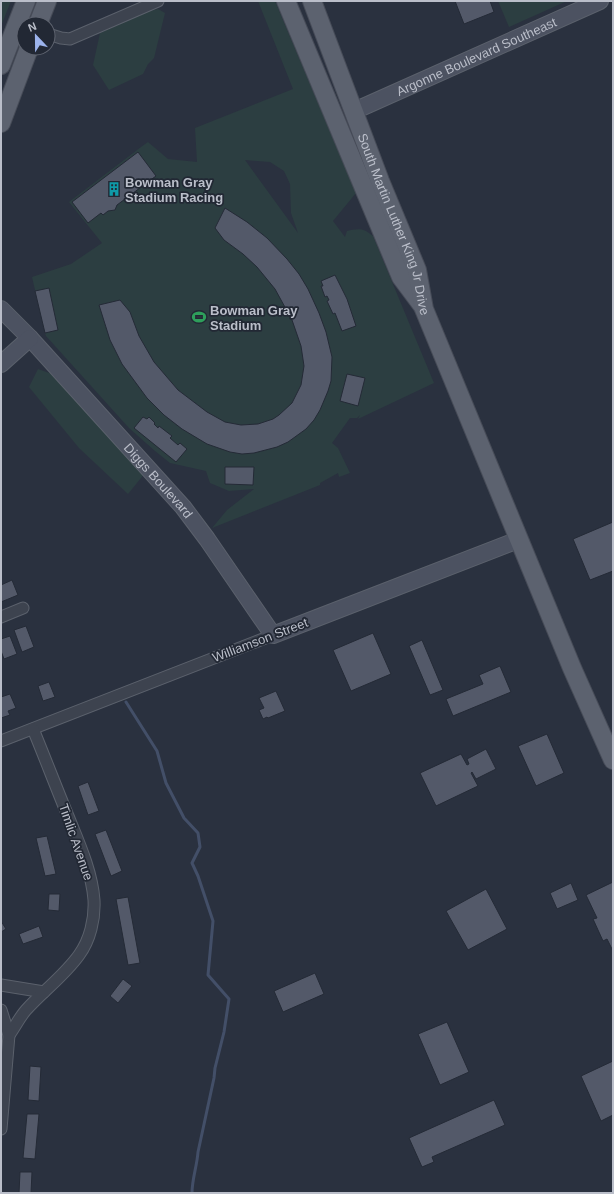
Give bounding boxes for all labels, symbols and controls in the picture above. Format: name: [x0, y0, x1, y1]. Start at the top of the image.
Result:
street label: Argonne Boulevard Southeast: [394, 14, 559, 99]
north arrow: [16, 16, 56, 56]
text: N: [26, 20, 38, 34]
street label: South Martin Luther King Jr Drive: [355, 131, 433, 317]
place label: Bowman Gray Stadium Racing: [125, 175, 223, 205]
building icon: Bowman Gray Stadium Racing: [106, 181, 122, 197]
place label: Bowman Gray Stadium: [210, 303, 298, 333]
sports icon: Bowman Gray Stadium: [191, 309, 207, 325]
street label: Diggs Boulevard: [121, 440, 196, 521]
street label: Williamson Street: [210, 615, 310, 665]
street label: Timlic Avenue: [56, 802, 96, 882]

